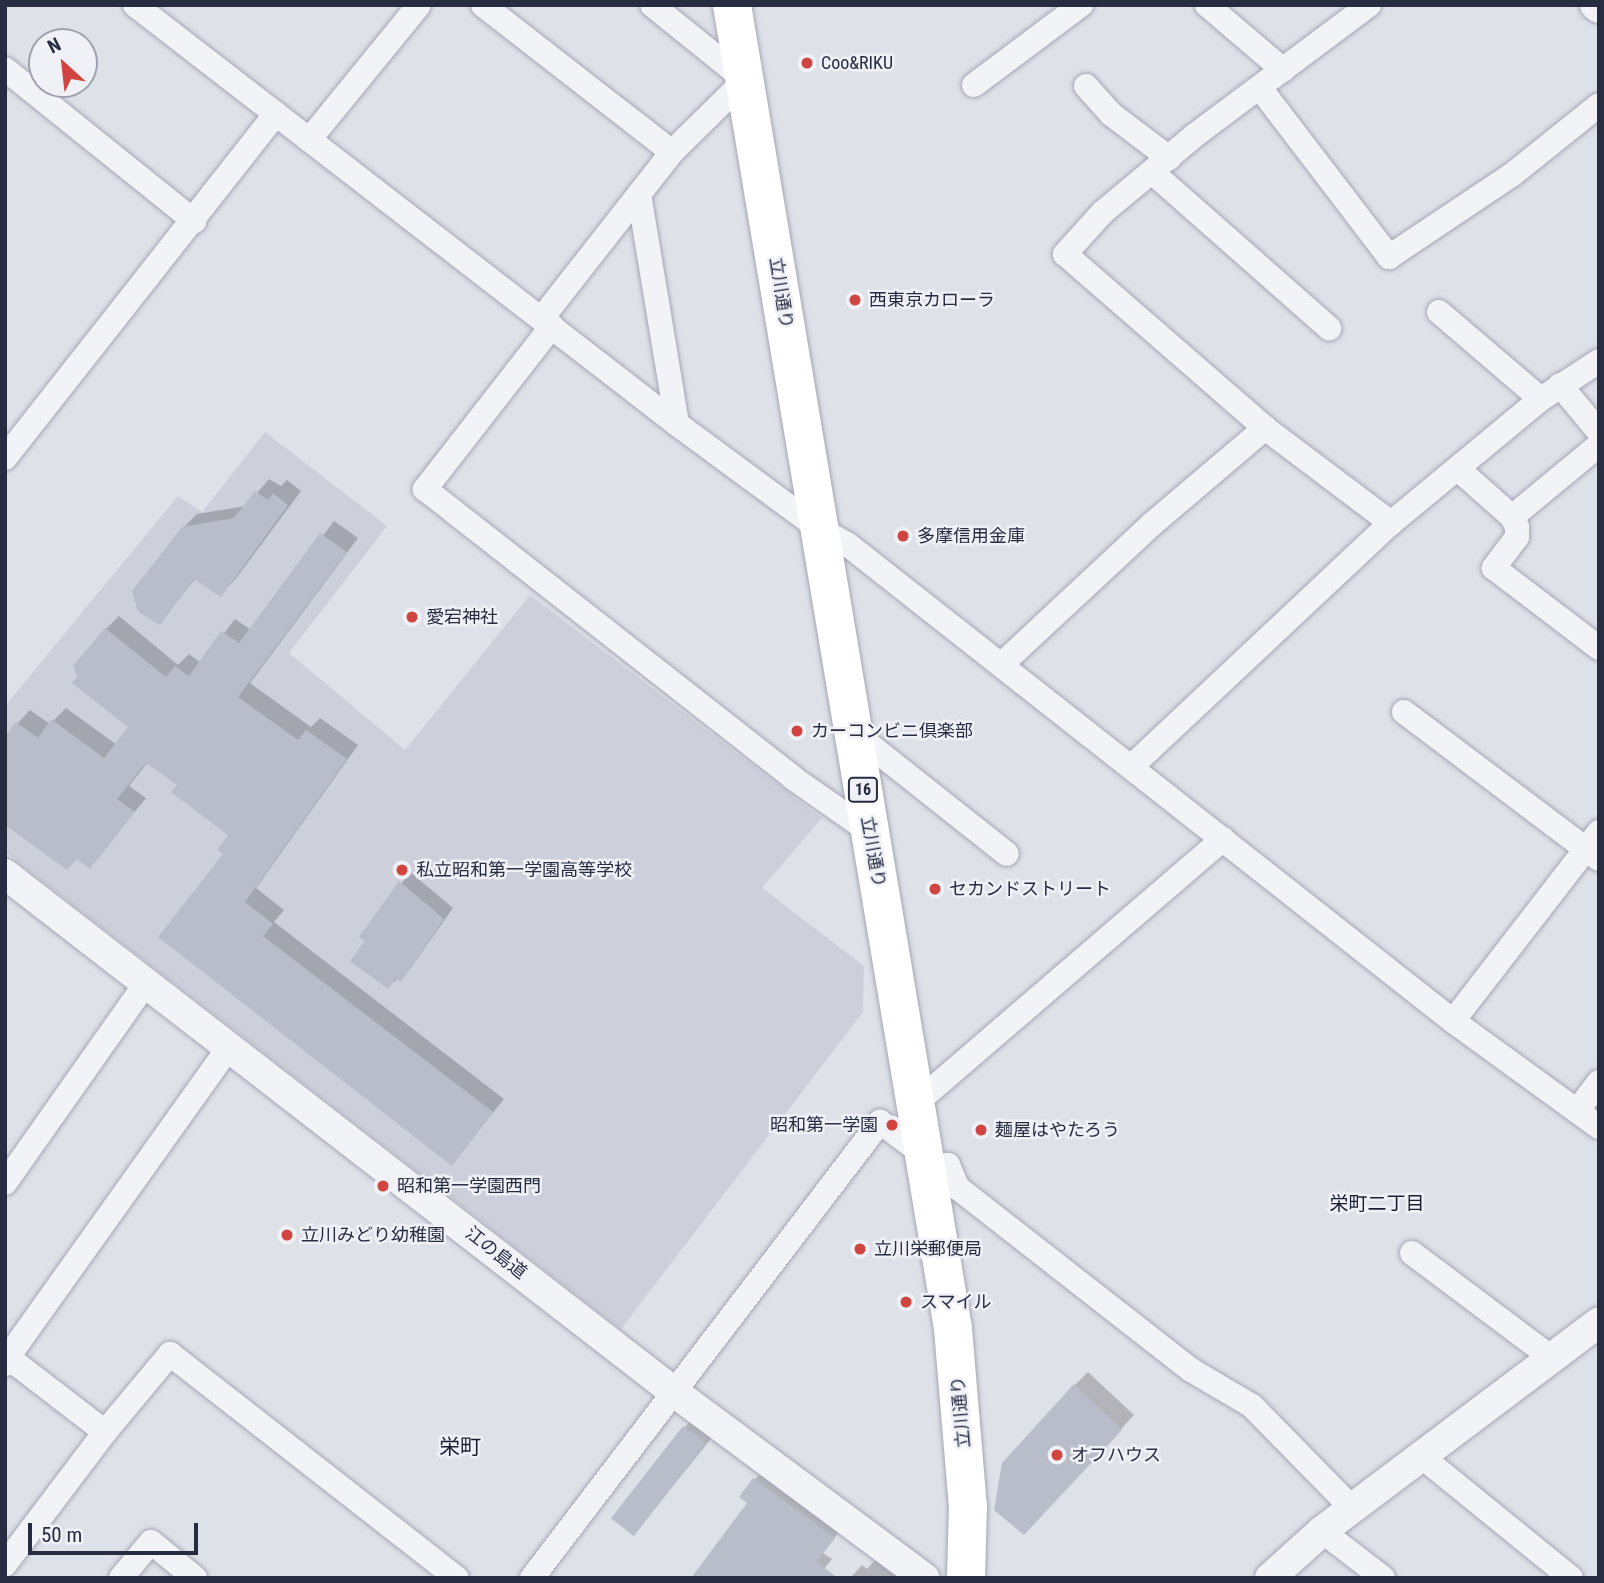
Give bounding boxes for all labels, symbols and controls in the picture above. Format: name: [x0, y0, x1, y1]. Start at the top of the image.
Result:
north arrow: [28, 28, 98, 98]
text: N: [44, 33, 65, 59]
place label: Coo&RIKU: [821, 52, 893, 74]
marker: Coo&RIKU: [799, 55, 815, 71]
street label: 立川通り: [765, 256, 797, 330]
place label: 西東京カローラ: [869, 289, 995, 311]
marker: 西東京カローラ: [847, 292, 863, 308]
place label: 多摩信用金庫: [917, 525, 1025, 547]
marker: 多摩信用金庫: [895, 528, 911, 544]
place label: 愛宕神社: [426, 606, 498, 628]
marker: 愛宕神社: [404, 609, 420, 625]
place label: カーコンビニ倶楽部: [811, 720, 973, 742]
marker: カーコンビニ倶楽部: [789, 723, 805, 739]
road number: 16: [847, 778, 879, 803]
street label: 立川通り: [856, 815, 890, 889]
place label: 私立昭和第一学園高等学校: [416, 859, 632, 881]
marker: 私立昭和第一学園高等学校: [394, 862, 410, 878]
place label: セカンドストリート: [949, 878, 1111, 900]
marker: セカンドストリート: [927, 881, 943, 897]
place label: 昭和第一学園: [770, 1114, 878, 1136]
marker: 昭和第一学園: [884, 1117, 900, 1133]
place label: 麺屋はやたろう: [995, 1119, 1121, 1141]
marker: 麺屋はやたろう: [973, 1122, 989, 1138]
place label: 昭和第一学園西門: [397, 1175, 541, 1197]
marker: 昭和第一学園西門: [375, 1178, 391, 1194]
district label: 栄町二丁目: [1330, 1193, 1424, 1215]
street label: 江の島道: [461, 1222, 531, 1284]
place label: 立川みどり幼稚園: [301, 1224, 445, 1246]
marker: 立川みどり幼稚園: [279, 1227, 295, 1243]
place label: 立川栄郵便局: [874, 1238, 982, 1260]
marker: 立川栄郵便局: [852, 1241, 868, 1257]
place label: スマイル: [920, 1291, 992, 1313]
marker: スマイル: [898, 1294, 914, 1310]
street label: 立川通り: [947, 1375, 975, 1449]
district label: 栄町: [439, 1434, 481, 1460]
place label: オフハウス: [1071, 1444, 1161, 1466]
marker: オフハウス: [1049, 1447, 1065, 1463]
scale bar: [32, 1510, 201, 1554]
text: 50 m: [41, 1523, 82, 1547]

